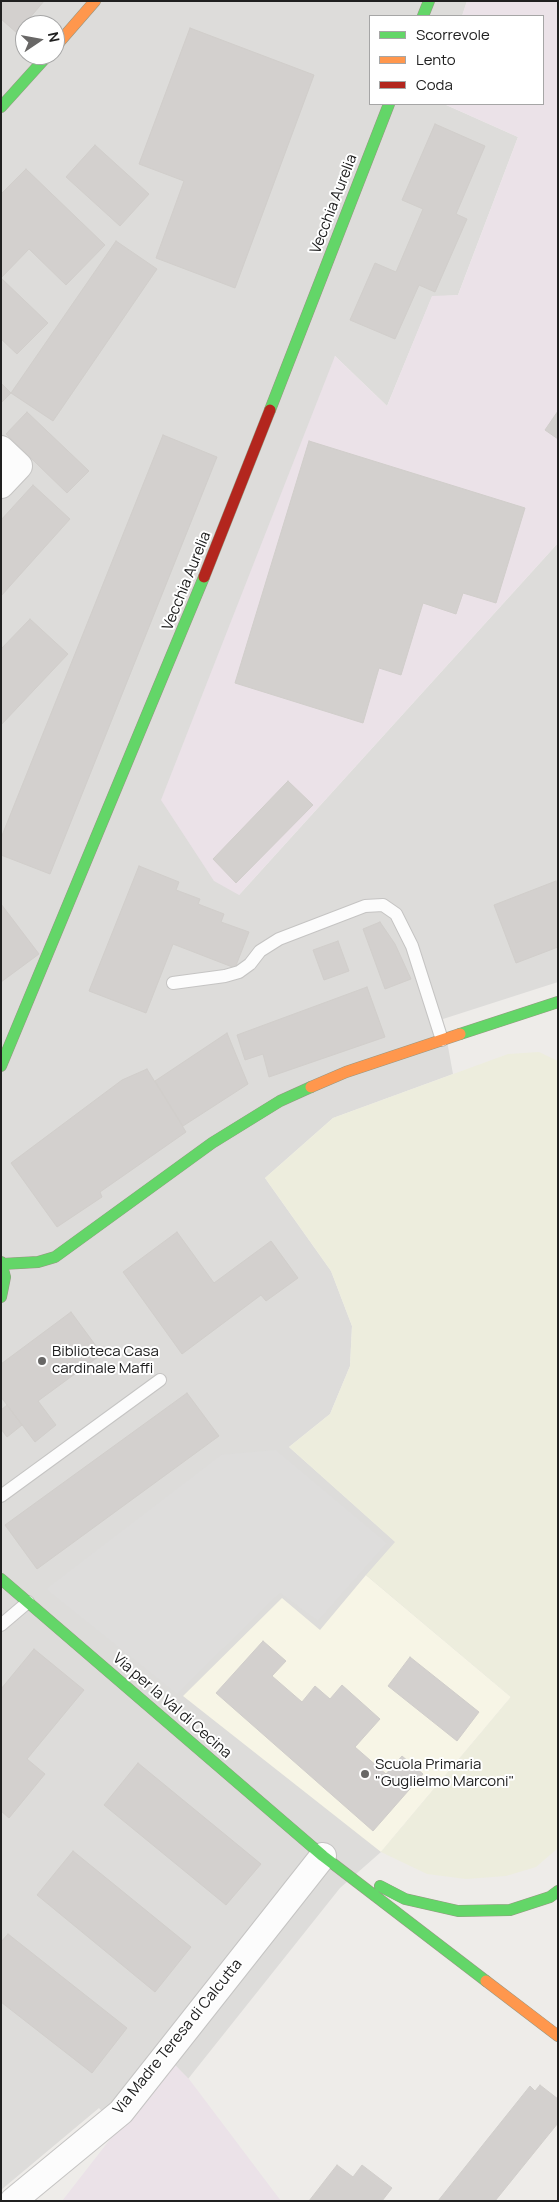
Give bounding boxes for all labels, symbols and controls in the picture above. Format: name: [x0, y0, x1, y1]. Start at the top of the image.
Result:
north arrow: [15, 15, 65, 65]
legend: [369, 15, 544, 105]
text: Scorrevole: [416, 24, 490, 45]
text: N: [44, 30, 65, 44]
text: Lento: [416, 49, 456, 70]
text: Coda: [416, 74, 453, 95]
street label: Vecchia Aurelia: [307, 152, 361, 256]
street label: Vecchia Aurelia: [159, 529, 215, 633]
place label: Biblioteca Casa cardinale Maffi: [52, 1343, 159, 1378]
marker: Biblioteca Casa cardinale Maffi: [36, 1355, 48, 1367]
street label: Via per la Val di Cecina: [109, 1650, 235, 1762]
place label: Scuola Primaria "Guglielmo Marconi": [375, 1756, 515, 1791]
marker: Scuola Primaria "Guglielmo Marconi": [359, 1768, 371, 1780]
street label: Via Madre Teresa di Calcutta: [110, 1956, 246, 2118]

